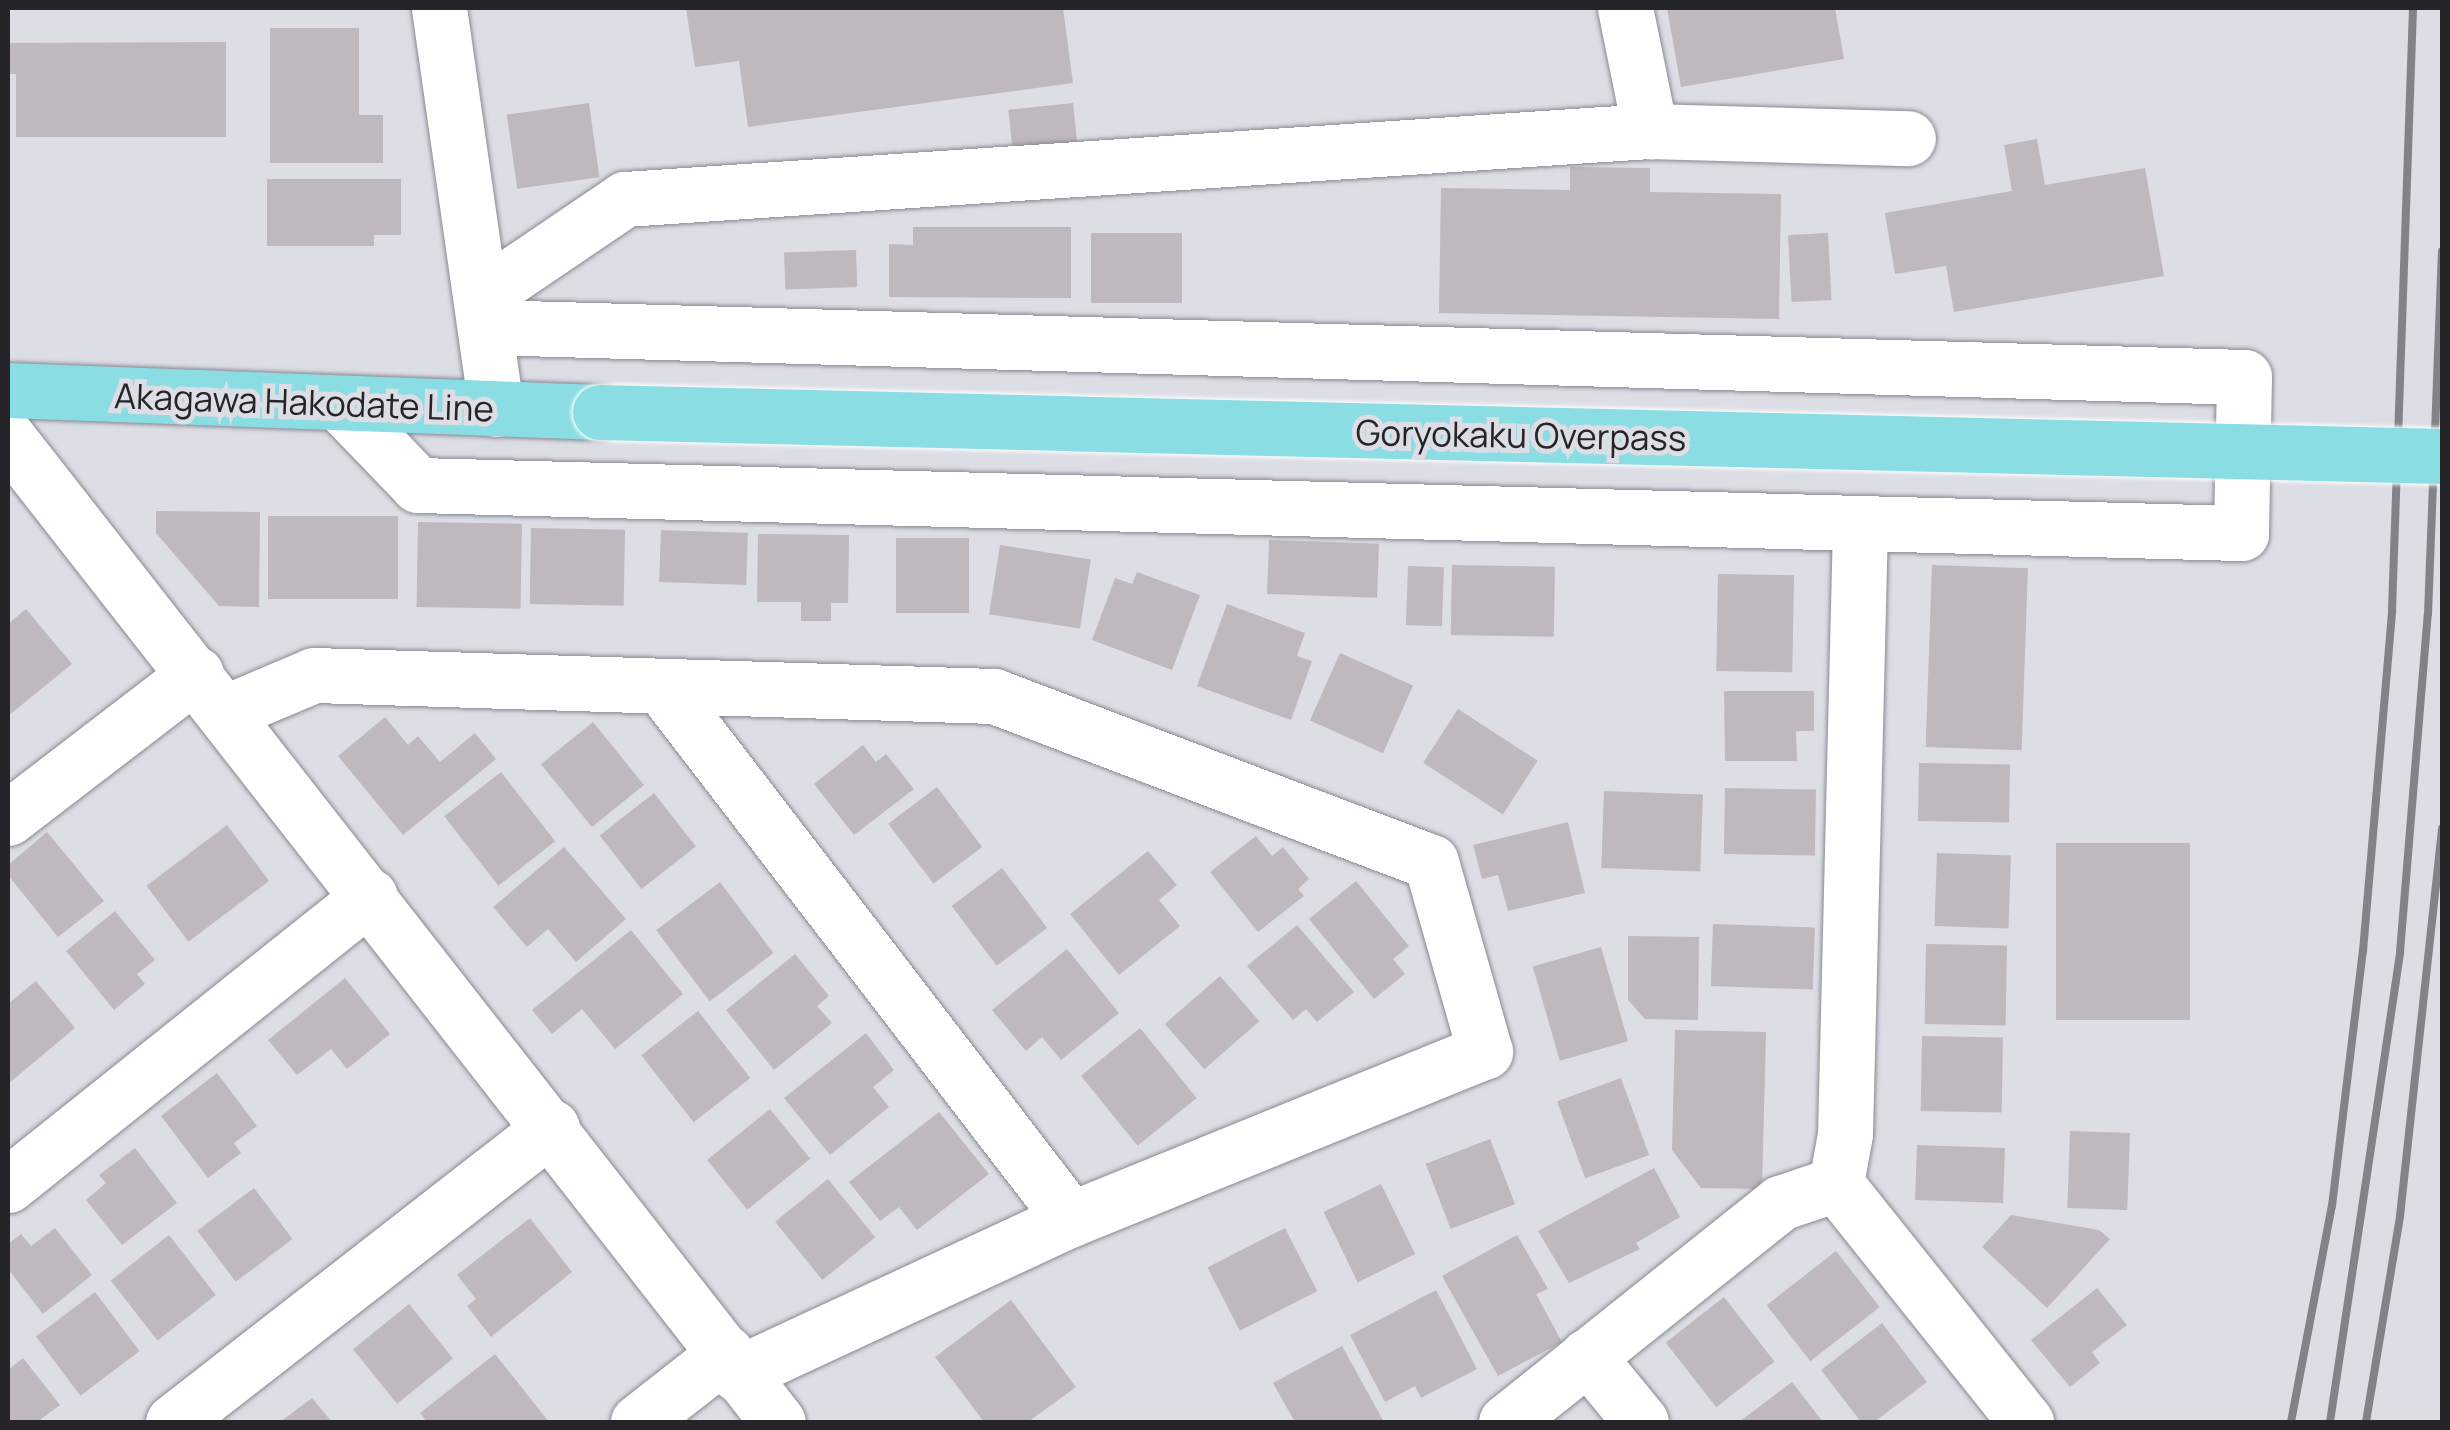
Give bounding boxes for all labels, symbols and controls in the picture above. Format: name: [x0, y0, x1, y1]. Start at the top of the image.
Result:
street label: Akagawa Hakodate Line: [113, 374, 495, 430]
street label: Goryokaku Overpass: [1355, 411, 1687, 459]

